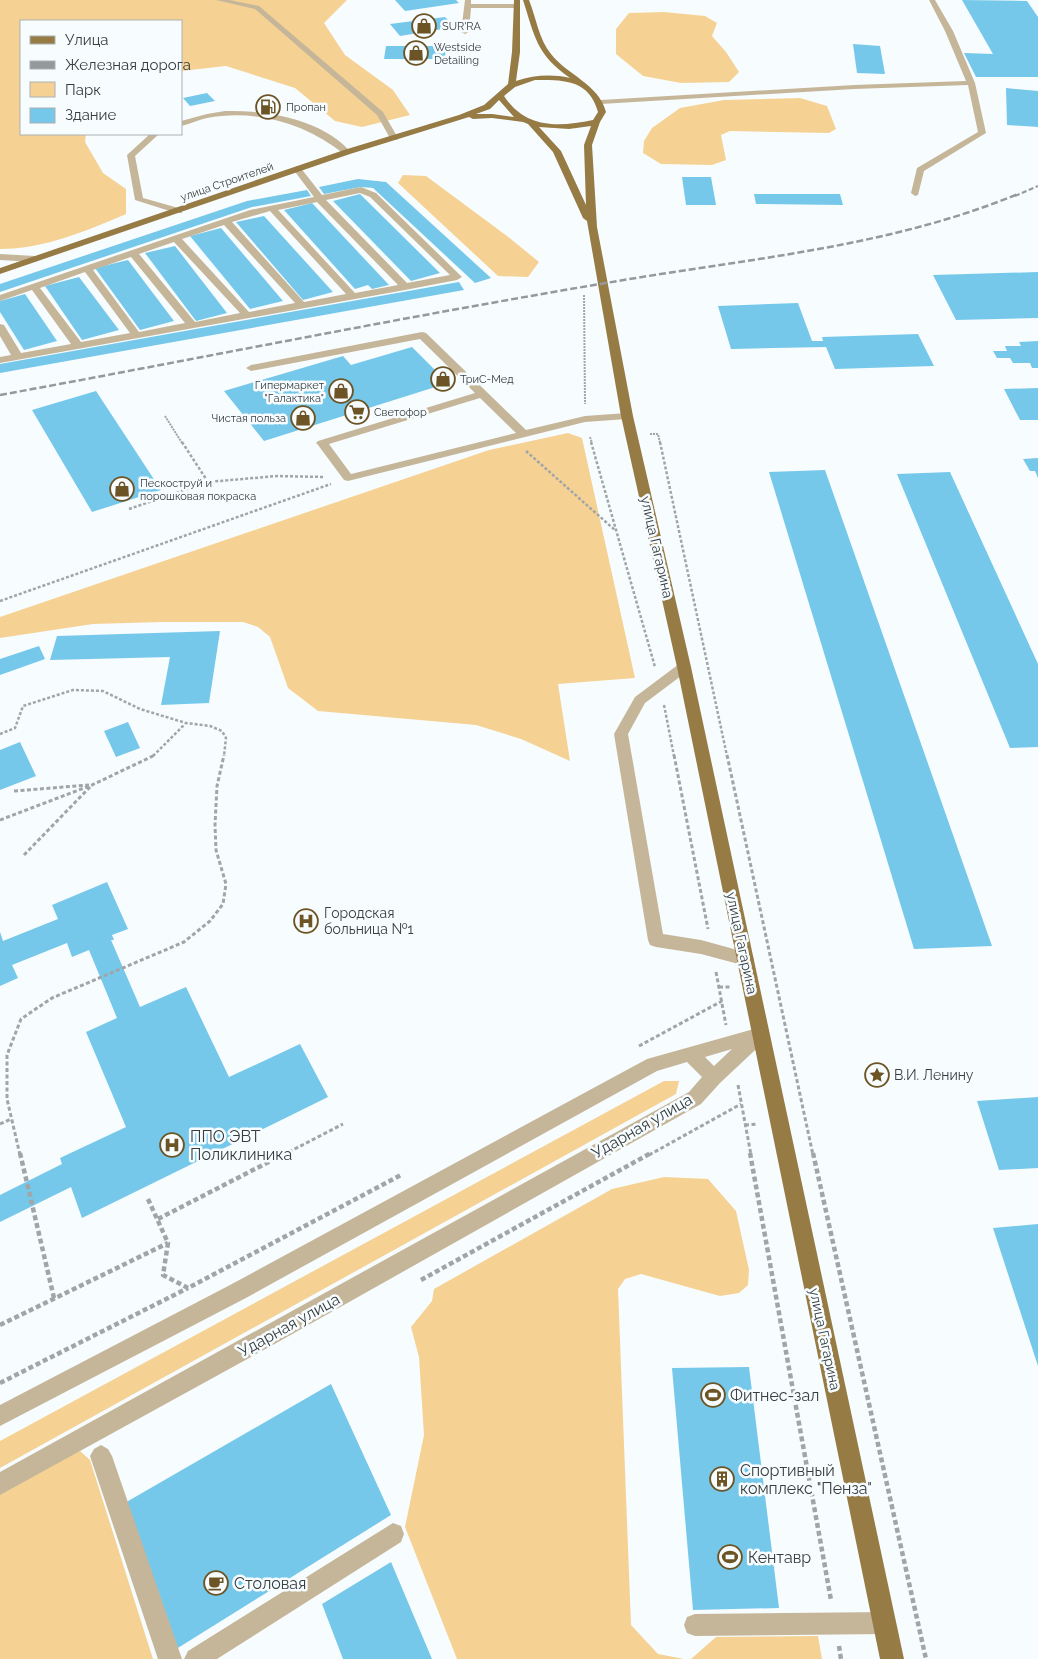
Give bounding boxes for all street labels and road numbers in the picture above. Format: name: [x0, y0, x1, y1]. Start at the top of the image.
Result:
street label: улица Строителей: [179, 160, 275, 204]
street label: улица Гагарина: [637, 494, 677, 600]
street label: улица Гагарина: [723, 890, 761, 996]
street label: Ударная улица: [588, 1090, 696, 1162]
street label: улица Гагарина: [806, 1286, 844, 1392]
street label: Ударная улица: [235, 1289, 343, 1361]

